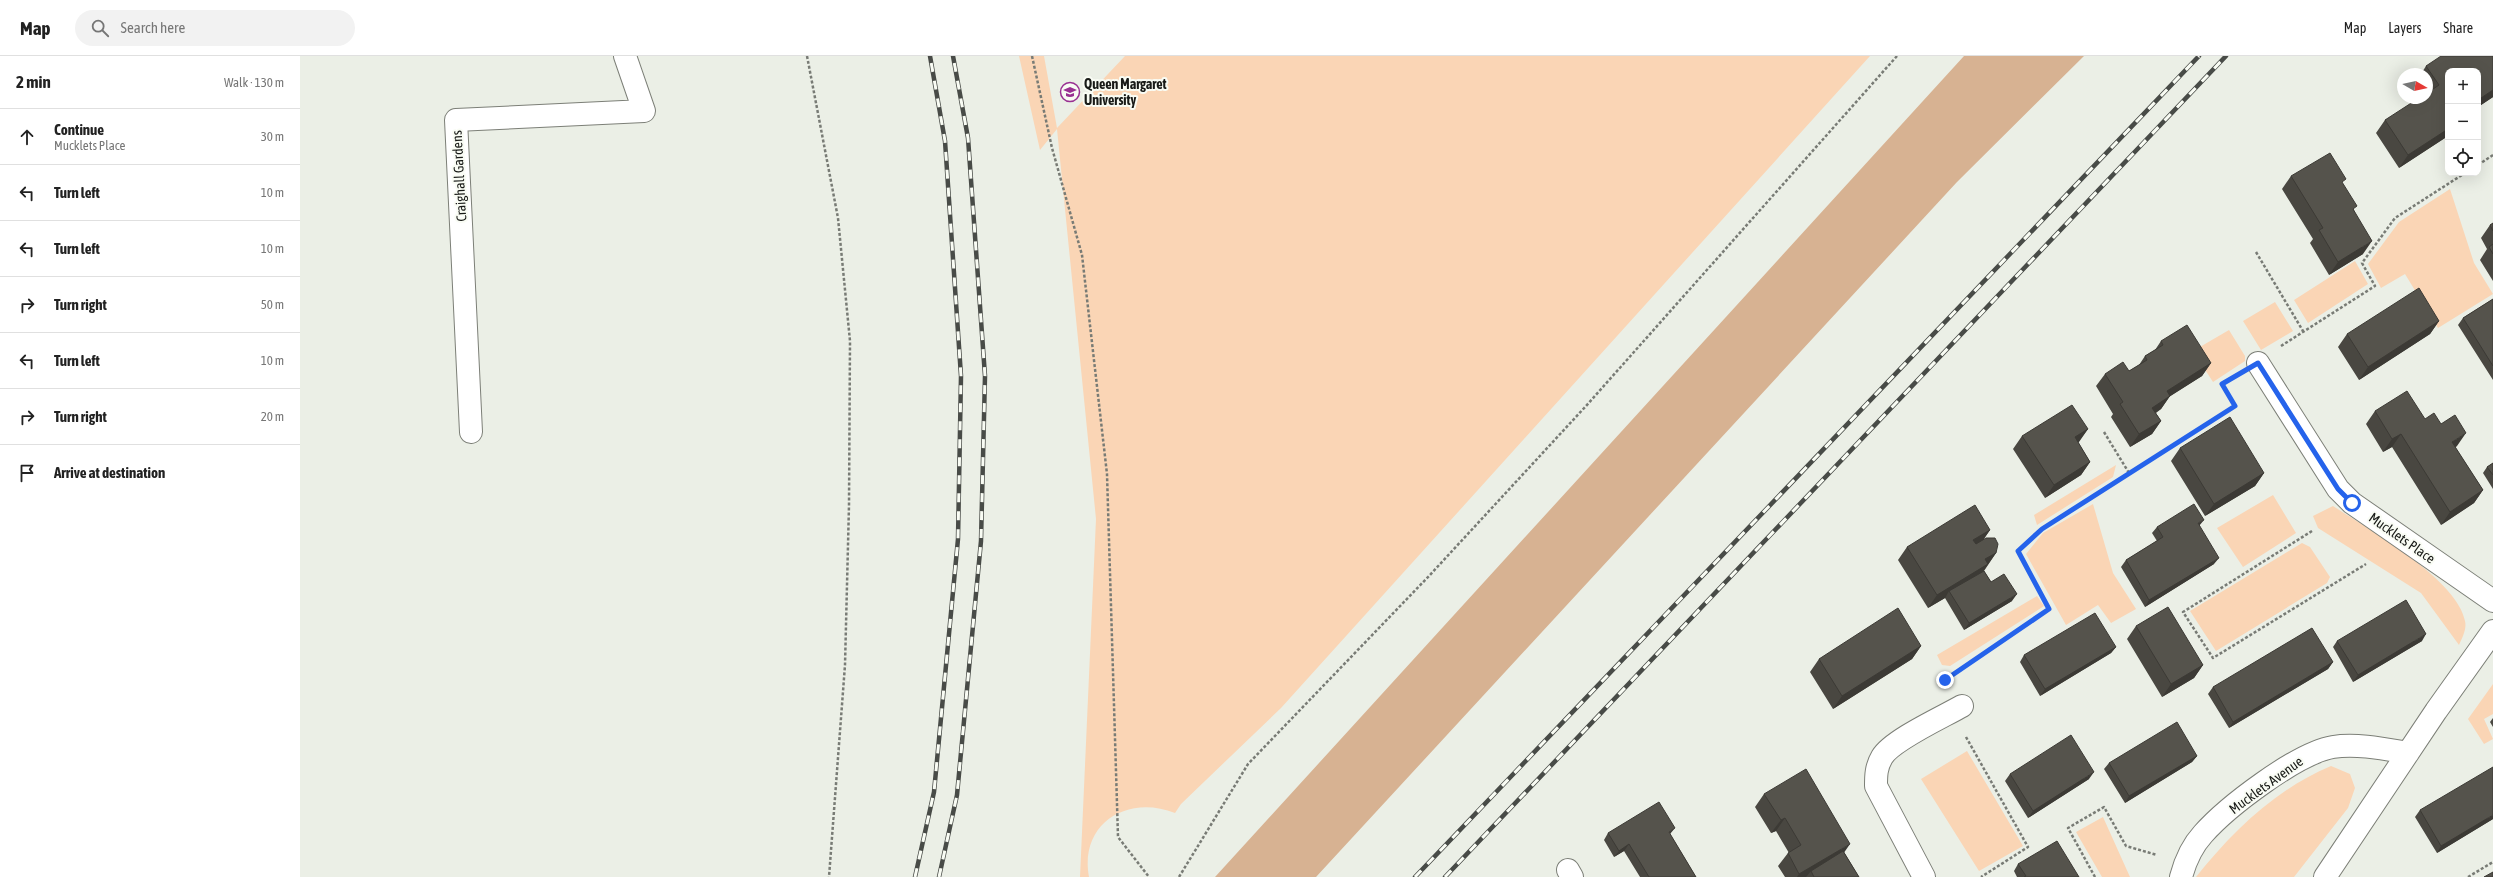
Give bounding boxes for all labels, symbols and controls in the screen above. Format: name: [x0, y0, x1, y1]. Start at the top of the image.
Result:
search box: [75, 10, 355, 46]
text: Map: [20, 17, 51, 39]
icon: search: [89, 17, 111, 39]
text: Search here: [121, 19, 185, 36]
text: Map: [2344, 20, 2366, 36]
text: Layers: [2388, 20, 2421, 36]
text: Share: [2443, 20, 2473, 36]
north arrow: [2397, 68, 2433, 104]
map controls: [2445, 68, 2481, 176]
button: +: [2445, 68, 2481, 104]
text: 2 min: [16, 72, 51, 92]
text: Walk · 130 m: [224, 75, 284, 90]
place label: Queen Margaret University: [1084, 76, 1167, 108]
school or university icon: Queen Margaret University: [1059, 81, 1081, 103]
button: −: [2445, 104, 2481, 140]
text: Continue: [54, 121, 104, 138]
icon: ahead: [16, 126, 38, 148]
text: 30 m: [261, 129, 284, 144]
street label: Craighall Gardens: [449, 130, 469, 222]
text: Mucklets Place: [54, 138, 125, 153]
button: locate: [2445, 140, 2481, 176]
icon: left: [16, 182, 38, 204]
text: Turn left: [54, 184, 100, 201]
text: 10 m: [261, 185, 284, 200]
icon: left: [16, 238, 38, 260]
text: Turn left: [54, 240, 100, 257]
text: 10 m: [261, 241, 284, 256]
icon: right: [16, 294, 38, 316]
text: Turn right: [54, 296, 107, 313]
text: 50 m: [261, 297, 284, 312]
icon: left: [16, 350, 38, 372]
text: Turn left: [54, 352, 100, 369]
text: 10 m: [261, 353, 284, 368]
icon: right: [16, 406, 38, 428]
text: Turn right: [54, 408, 107, 425]
text: 20 m: [261, 409, 284, 424]
icon: arrive: [16, 462, 38, 484]
text: Arrive at destination: [54, 464, 165, 481]
route start: [2343, 494, 2361, 512]
street label: Mucklets Place: [2366, 509, 2438, 567]
route end: [1936, 671, 1954, 689]
street label: Mucklets Avenue: [2226, 753, 2306, 817]

